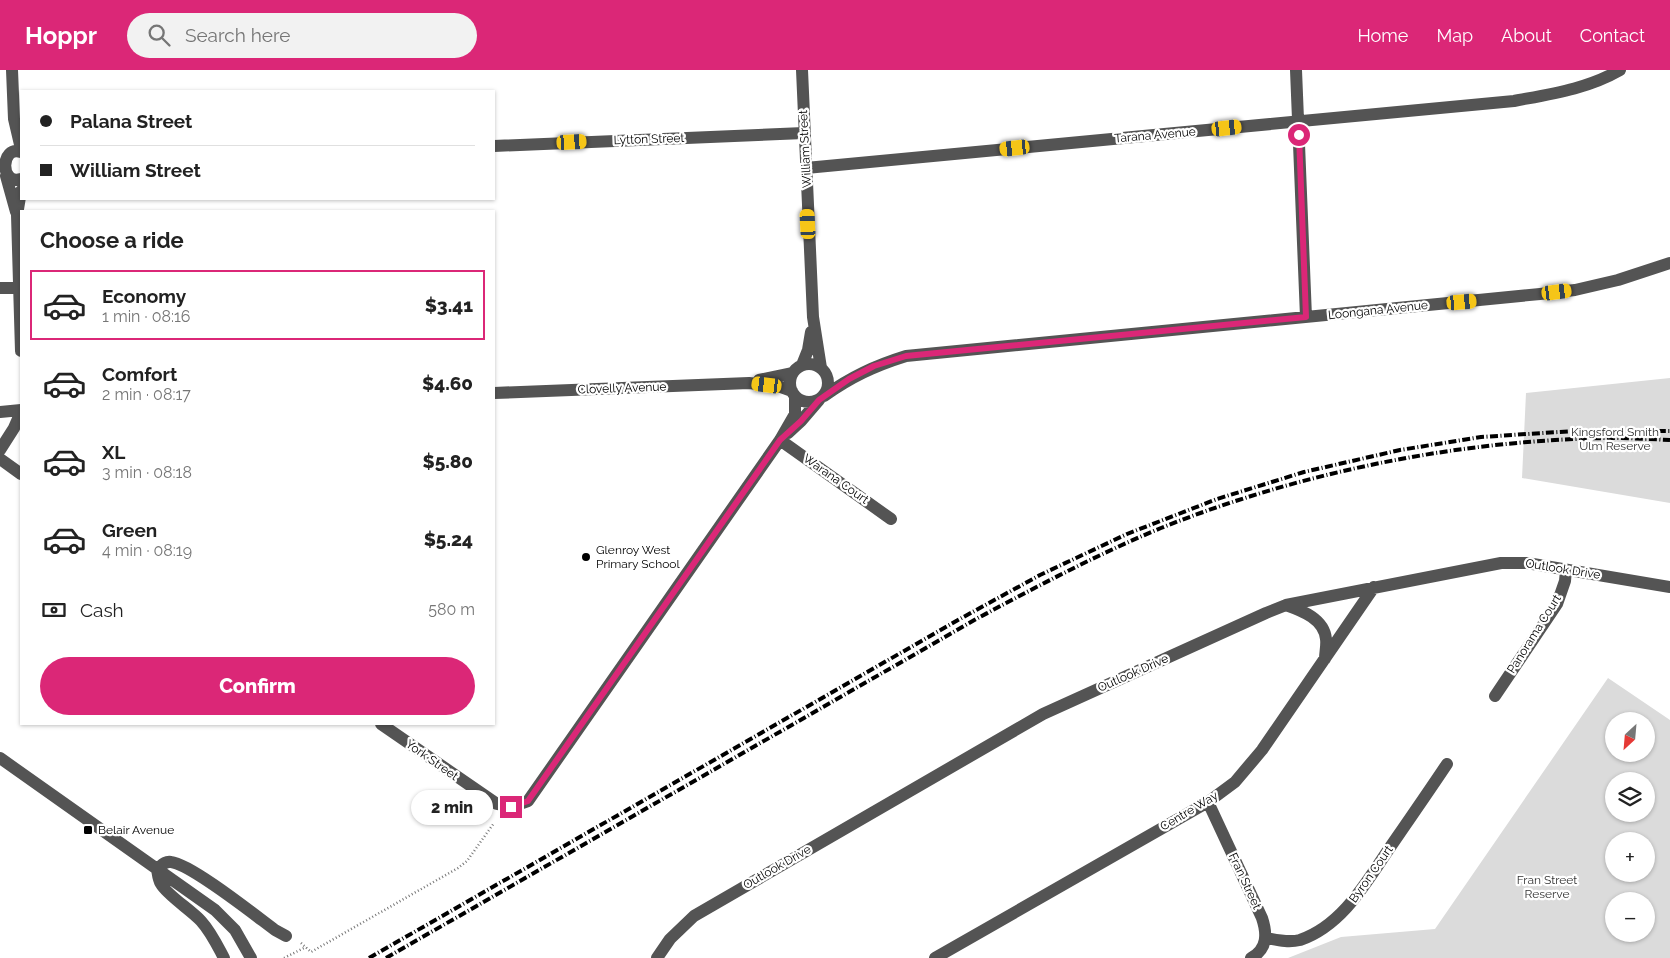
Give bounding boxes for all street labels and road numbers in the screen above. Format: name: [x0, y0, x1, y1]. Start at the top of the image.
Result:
street label: William Street: [796, 110, 814, 188]
street label: Tarana Avenue: [1114, 124, 1196, 146]
street label: Lytton Street: [613, 131, 685, 147]
street label: Loongana Avenue: [1327, 298, 1429, 322]
street label: Clovelly Avenue: [577, 379, 667, 397]
street label: Warana Court: [801, 451, 871, 507]
street label: Outlook Drive: [1524, 556, 1602, 582]
street label: Panorama Court: [1504, 592, 1564, 676]
street label: Outlook Drive: [1096, 651, 1170, 695]
street label: York Street: [403, 737, 461, 783]
street label: Centre Way: [1158, 788, 1221, 834]
street label: Outlook Drive: [741, 842, 813, 892]
street label: Byron Court: [1346, 843, 1396, 905]
street label: Fran Street: [1226, 851, 1264, 911]

